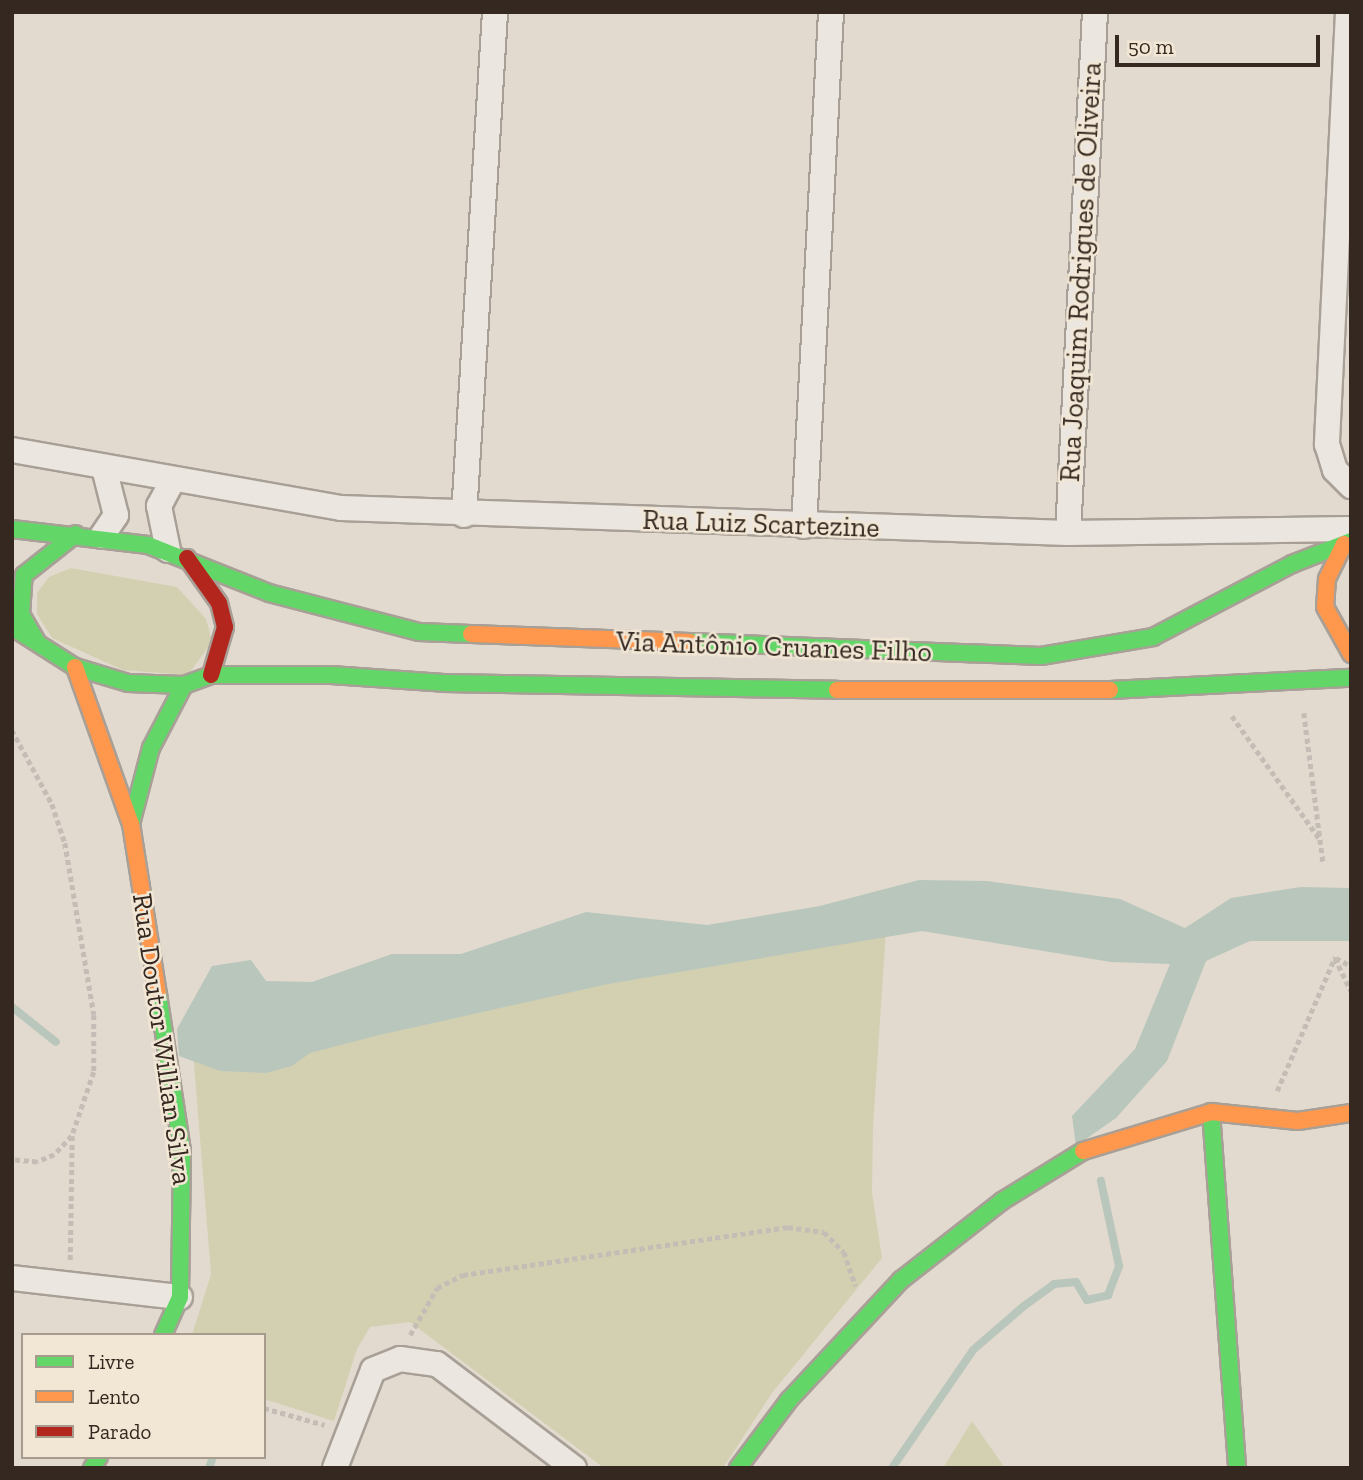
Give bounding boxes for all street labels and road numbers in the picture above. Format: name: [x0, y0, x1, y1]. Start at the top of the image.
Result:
street label: Rua Joaquim Rodrigues de Oliveira: [1053, 61, 1109, 483]
street label: Rua Luiz Scartezine: [642, 503, 880, 545]
street label: Via Antônio Cruanes Filho: [615, 625, 933, 669]
street label: Rua Doutor Willian Silva: [125, 890, 199, 1188]

